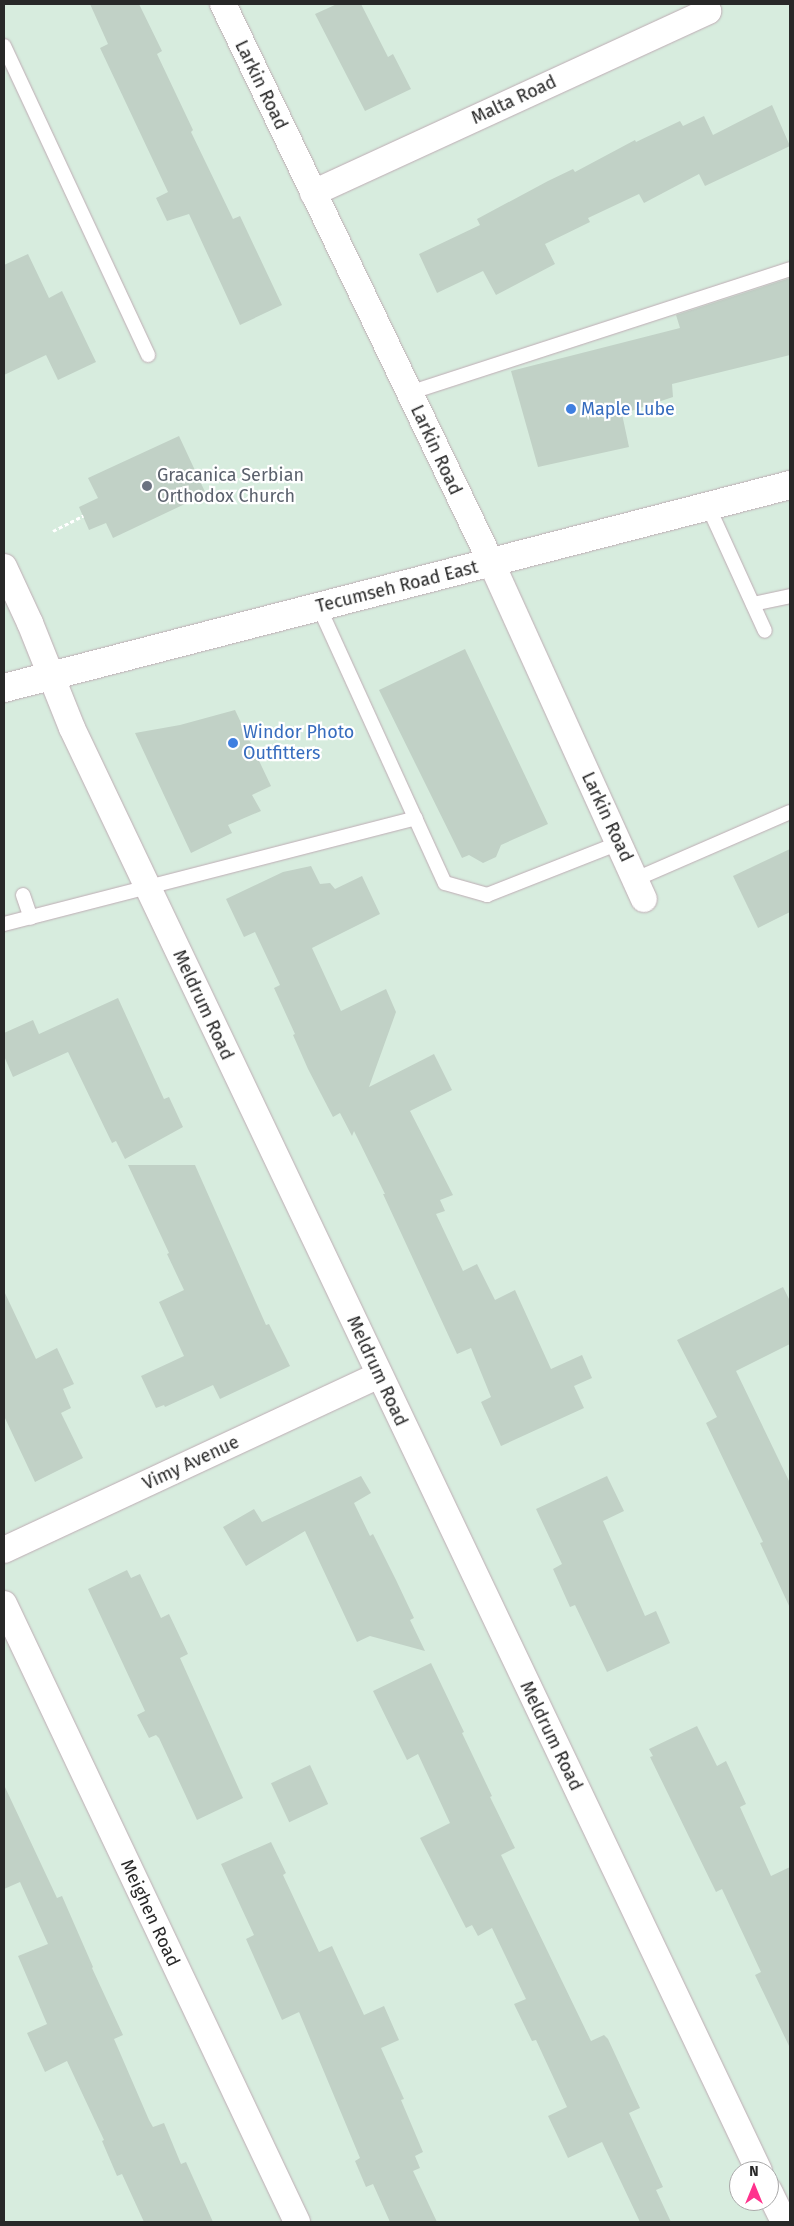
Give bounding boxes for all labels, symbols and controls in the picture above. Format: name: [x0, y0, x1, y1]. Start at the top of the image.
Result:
street label: Larkin Road: [230, 37, 292, 133]
street label: Malta Road: [468, 71, 560, 129]
place label: Maple Lube: [581, 398, 675, 420]
street label: Larkin Road: [406, 402, 466, 498]
marker: Maple Lube: [565, 403, 577, 415]
place label: Gracanica Serbian Orthodox Church: [157, 465, 304, 508]
marker: Gracanica Serbian Orthodox Church: [141, 480, 153, 492]
street label: Tecumseh Road East: [314, 556, 480, 618]
place label: Windor Photo Outfitters: [243, 722, 354, 764]
marker: Windor Photo Outfitters: [227, 737, 239, 749]
street label: Larkin Road: [577, 769, 637, 865]
street label: Meldrum Road: [168, 947, 238, 1063]
street label: Meldrum Road: [342, 1313, 412, 1429]
street label: Vimy Avenue: [139, 1431, 243, 1495]
street label: Meldrum Road: [515, 1678, 587, 1794]
street label: Meighen Road: [116, 1856, 184, 1970]
north arrow: [729, 2161, 779, 2211]
text: N: [749, 2163, 759, 2180]

